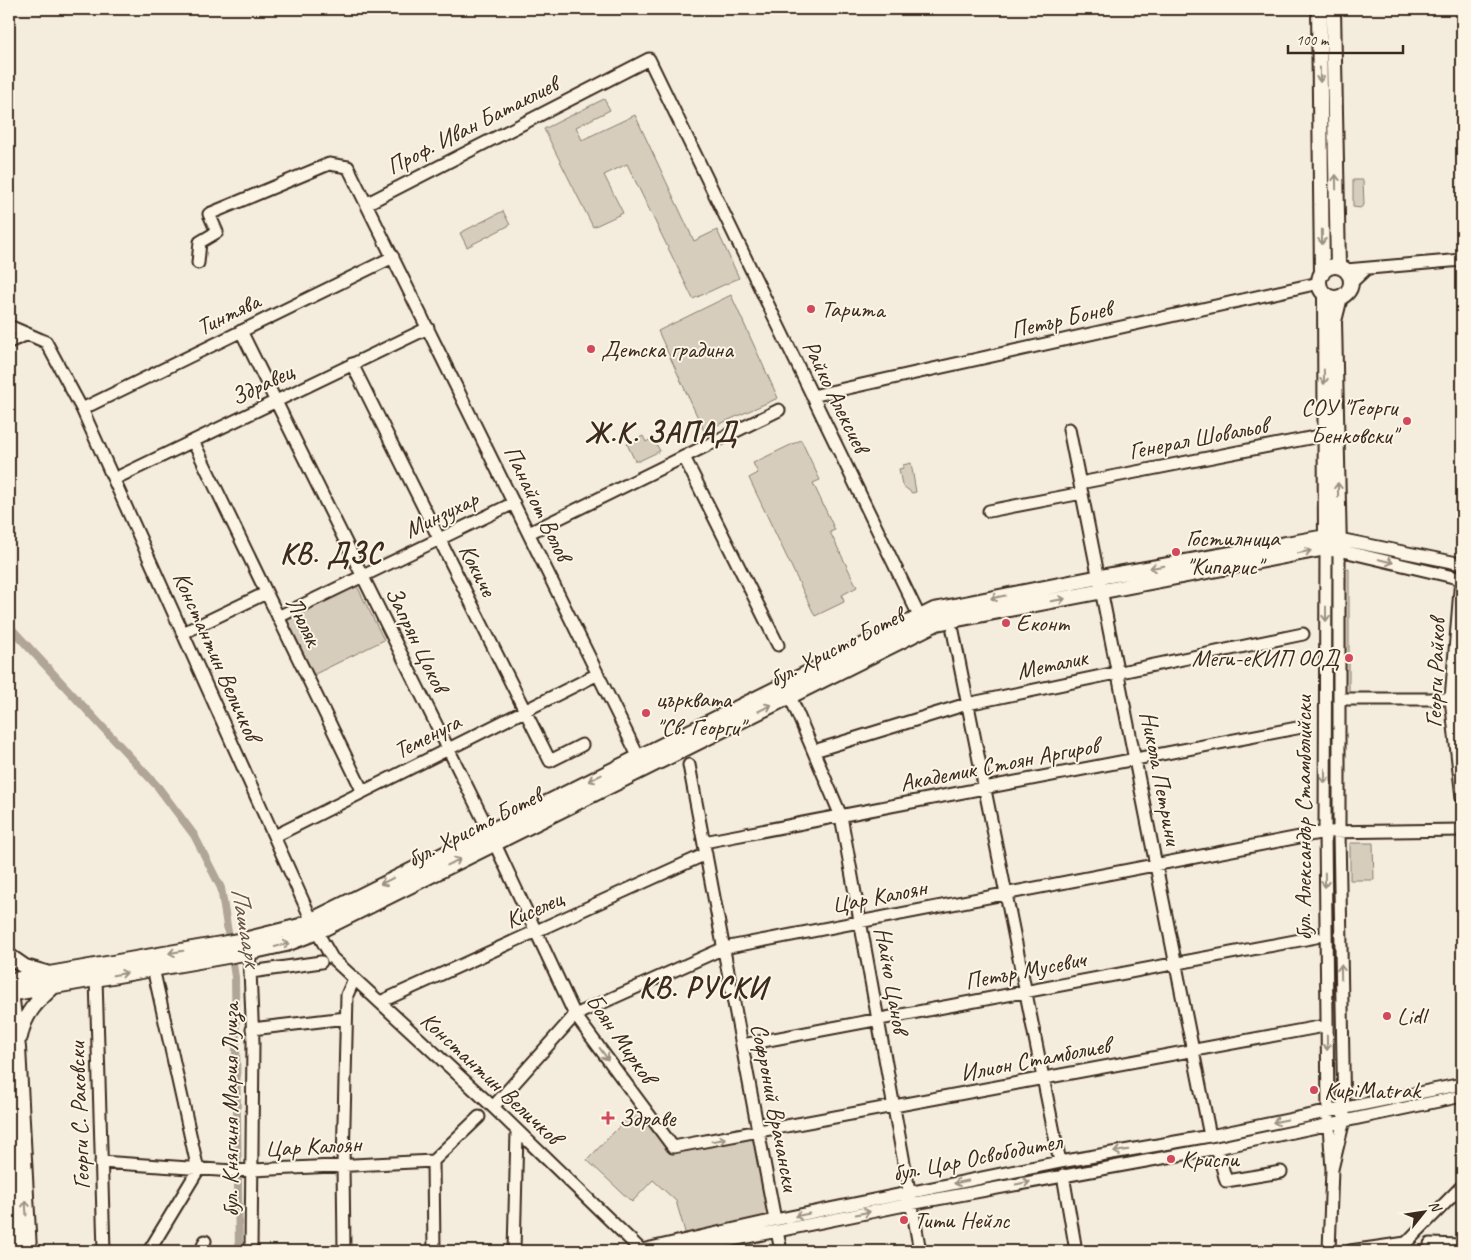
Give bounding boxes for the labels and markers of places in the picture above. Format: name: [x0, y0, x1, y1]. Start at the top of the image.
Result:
place label: Тарита: [821, 294, 886, 324]
marker: Тарита: [805, 303, 817, 315]
place label: Детска градина: [601, 334, 734, 364]
marker: Детска градина: [585, 343, 597, 355]
place label: СОУ "Георги Бенковски": [1301, 392, 1402, 450]
marker: СОУ "Георги Бенковски": [1401, 415, 1413, 427]
place label: Гостилница "Кипарис": [1186, 523, 1281, 581]
marker: Гостилница "Кипарис": [1170, 546, 1182, 558]
place label: Еконт: [1016, 608, 1070, 638]
marker: Еконт: [1000, 617, 1012, 629]
place label: Меги-еКИП ООД: [1192, 643, 1341, 673]
marker: Меги-еКИП ООД: [1343, 652, 1355, 664]
place label: църквата "Св. Георги": [656, 684, 750, 742]
marker: църквата "Св. Георги": [640, 707, 652, 719]
place label: Lidl: [1397, 1001, 1429, 1031]
marker: Lidl: [1381, 1010, 1393, 1022]
place label: KupiMatrak: [1324, 1075, 1422, 1105]
marker: KupiMatrak: [1308, 1084, 1320, 1096]
place label: Здраве: [619, 1103, 677, 1133]
marker: Здраве: [601, 1111, 615, 1125]
place label: Криспи: [1181, 1144, 1240, 1174]
marker: Криспи: [1165, 1153, 1177, 1165]
place label: Тити Нейлс: [914, 1205, 1011, 1235]
marker: Тити Нейлс: [898, 1214, 910, 1226]

